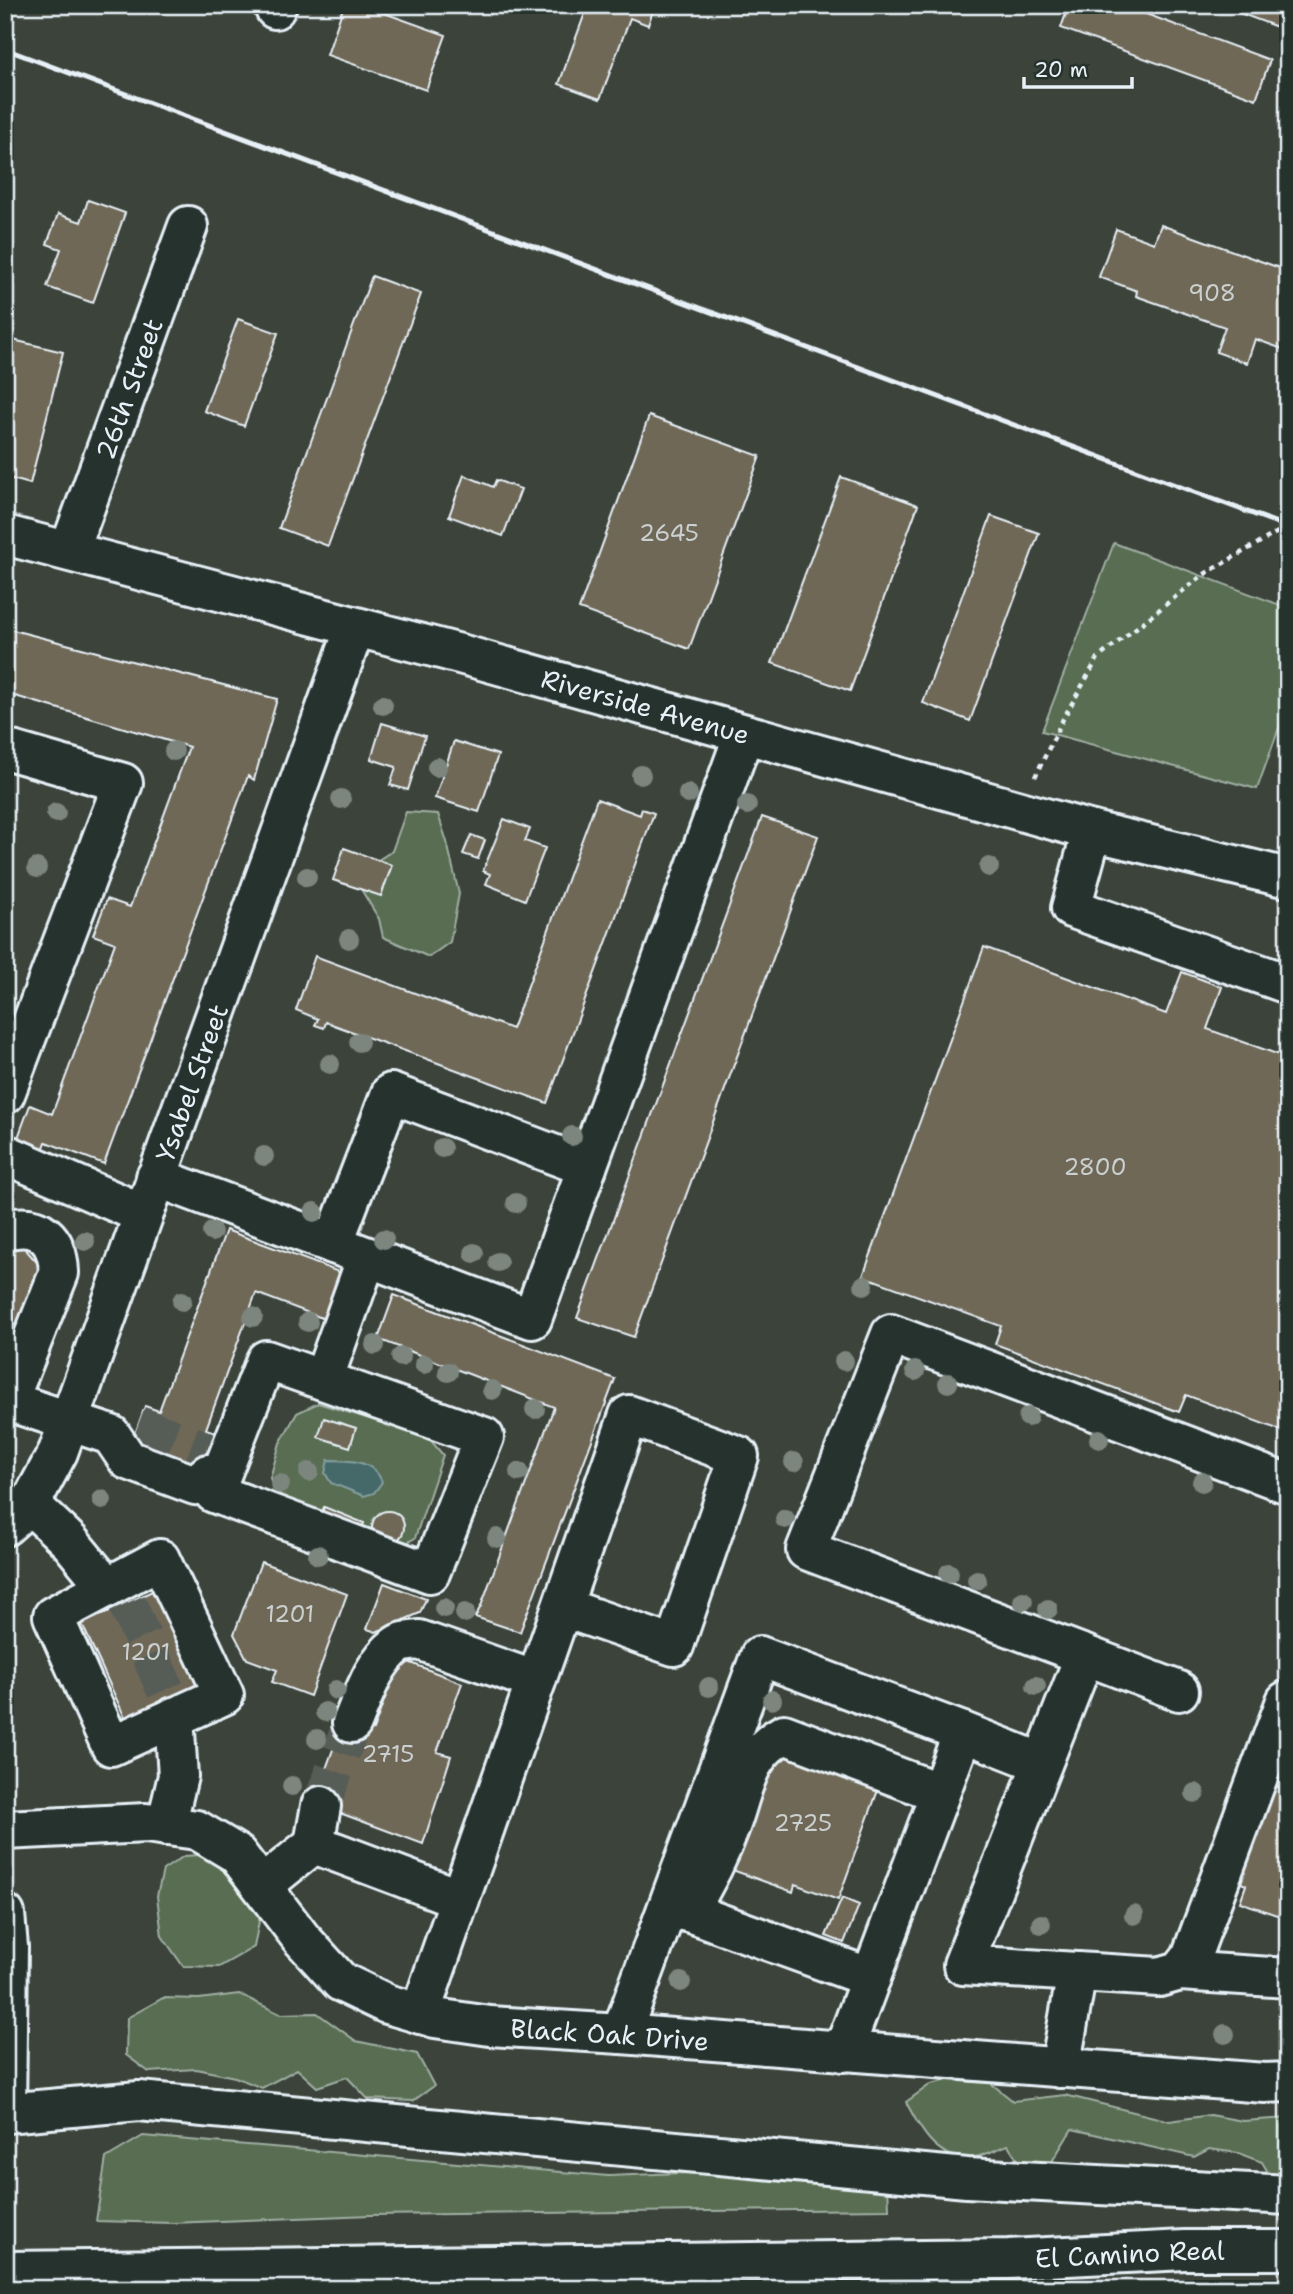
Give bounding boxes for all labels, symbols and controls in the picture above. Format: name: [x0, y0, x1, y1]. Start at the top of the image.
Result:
scale bar: [1024, 46, 1132, 90]
text: 20 m: [1034, 56, 1088, 84]
house number: 908: [1188, 278, 1236, 308]
street label: 26th Street: [87, 313, 170, 464]
house number: 2645: [639, 518, 699, 548]
street label: Riverside Avenue: [537, 660, 754, 752]
street label: Ysabel Street: [147, 999, 236, 1166]
house number: 2800: [1063, 1152, 1127, 1182]
house number: 1201: [266, 1599, 314, 1629]
house number: 1201: [122, 1637, 170, 1667]
house number: 2715: [362, 1739, 414, 1769]
house number: 2725: [774, 1808, 832, 1838]
street label: Black Oak Drive: [510, 2010, 710, 2058]
street label: El Camino Real: [1034, 2232, 1225, 2275]

